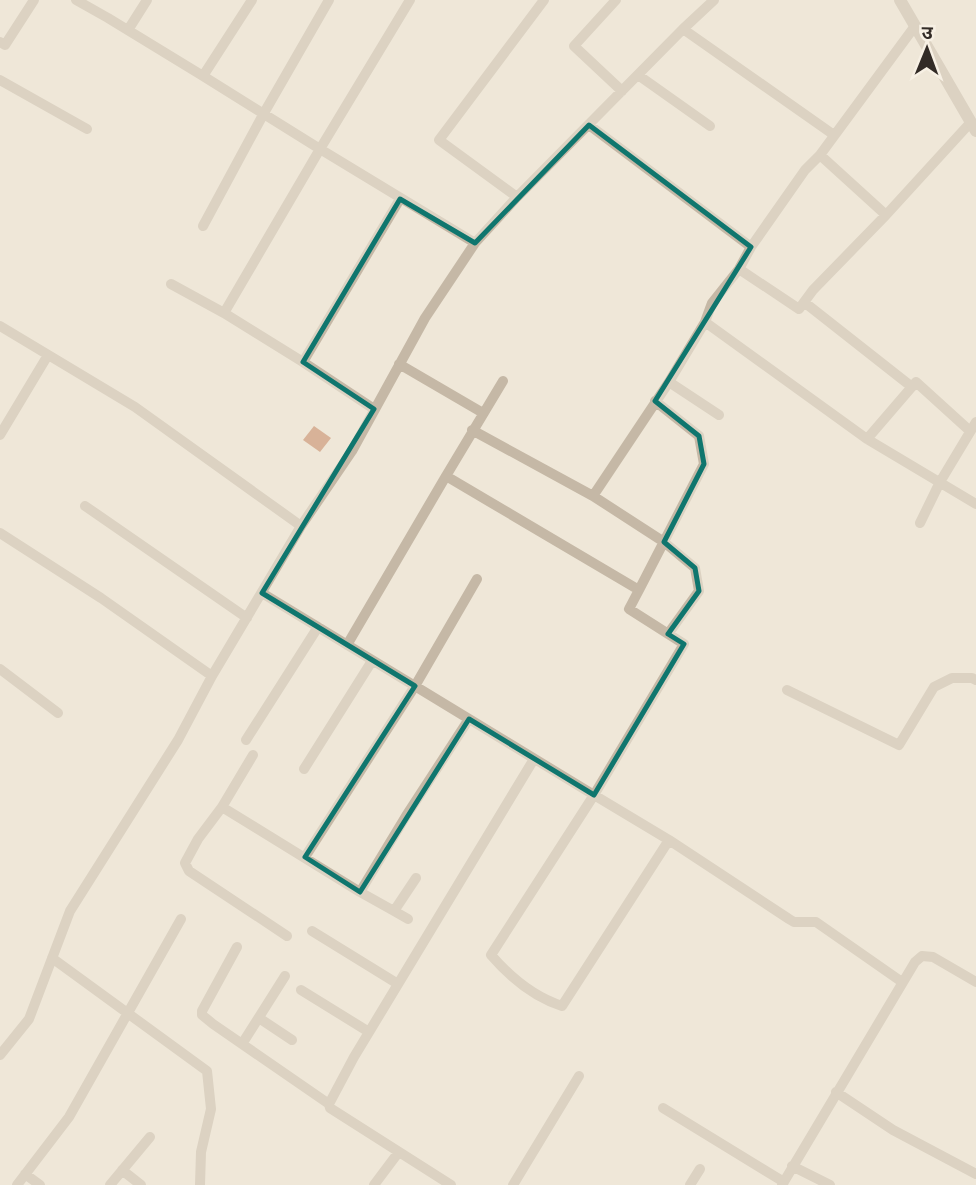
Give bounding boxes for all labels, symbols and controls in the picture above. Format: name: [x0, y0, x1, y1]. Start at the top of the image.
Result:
north arrow: [892, 14, 962, 84]
text: उ: [922, 20, 934, 43]

